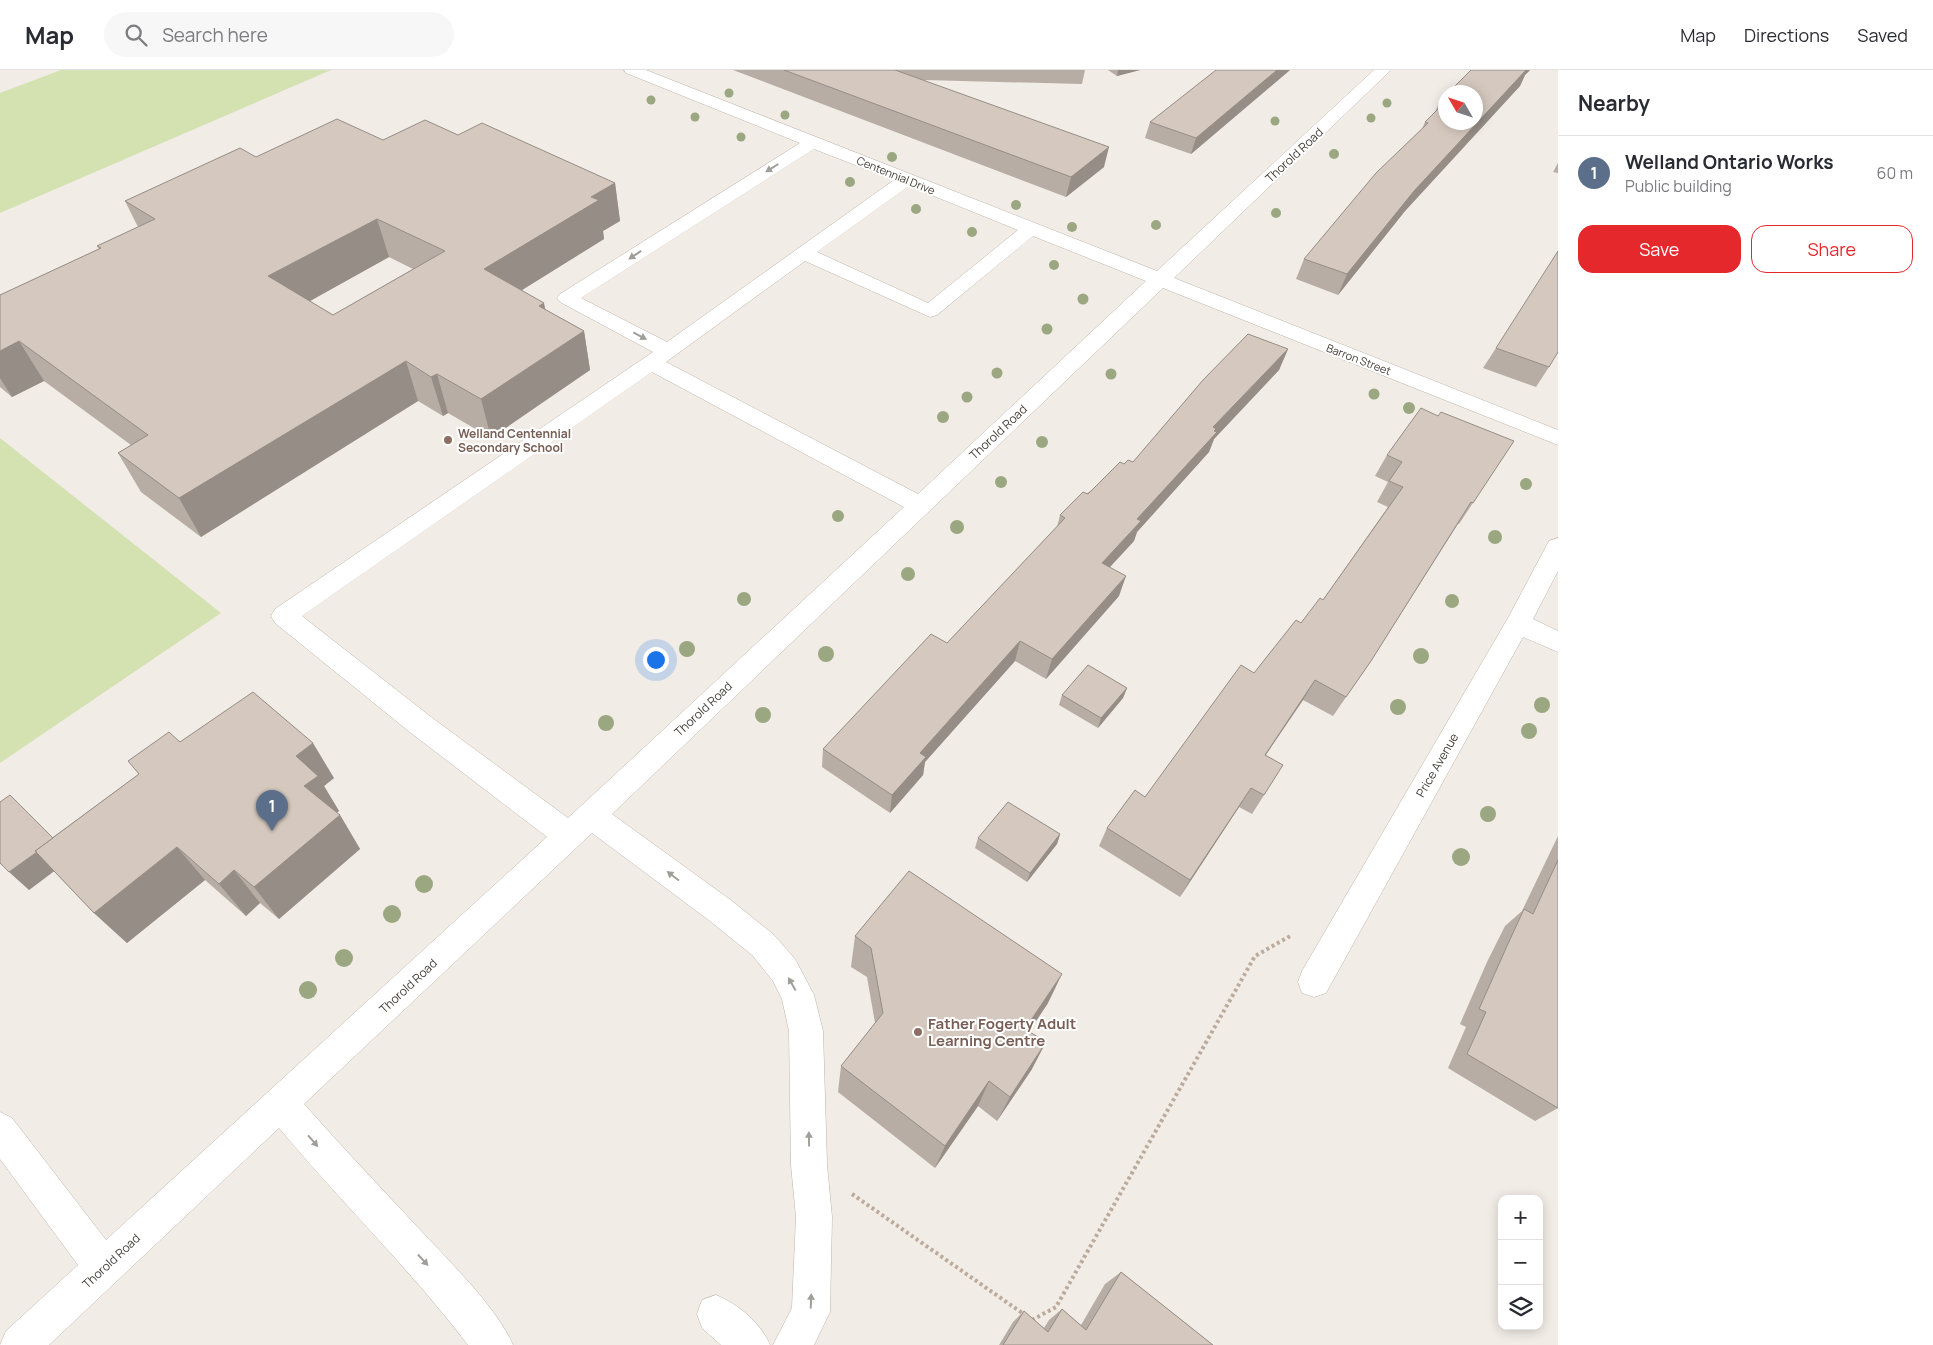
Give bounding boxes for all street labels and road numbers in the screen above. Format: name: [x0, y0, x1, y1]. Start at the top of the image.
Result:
street label: Thorold Road: [1261, 124, 1327, 186]
street label: Centennial Drive: [855, 152, 938, 198]
street label: Barron Street: [1324, 340, 1394, 378]
street label: Thorold Road: [965, 401, 1031, 463]
street label: Thorold Road: [670, 678, 736, 740]
street label: Price Avenue: [1412, 730, 1462, 800]
street label: Thorold Road: [375, 955, 441, 1017]
street label: Thorold Road: [78, 1230, 144, 1292]

